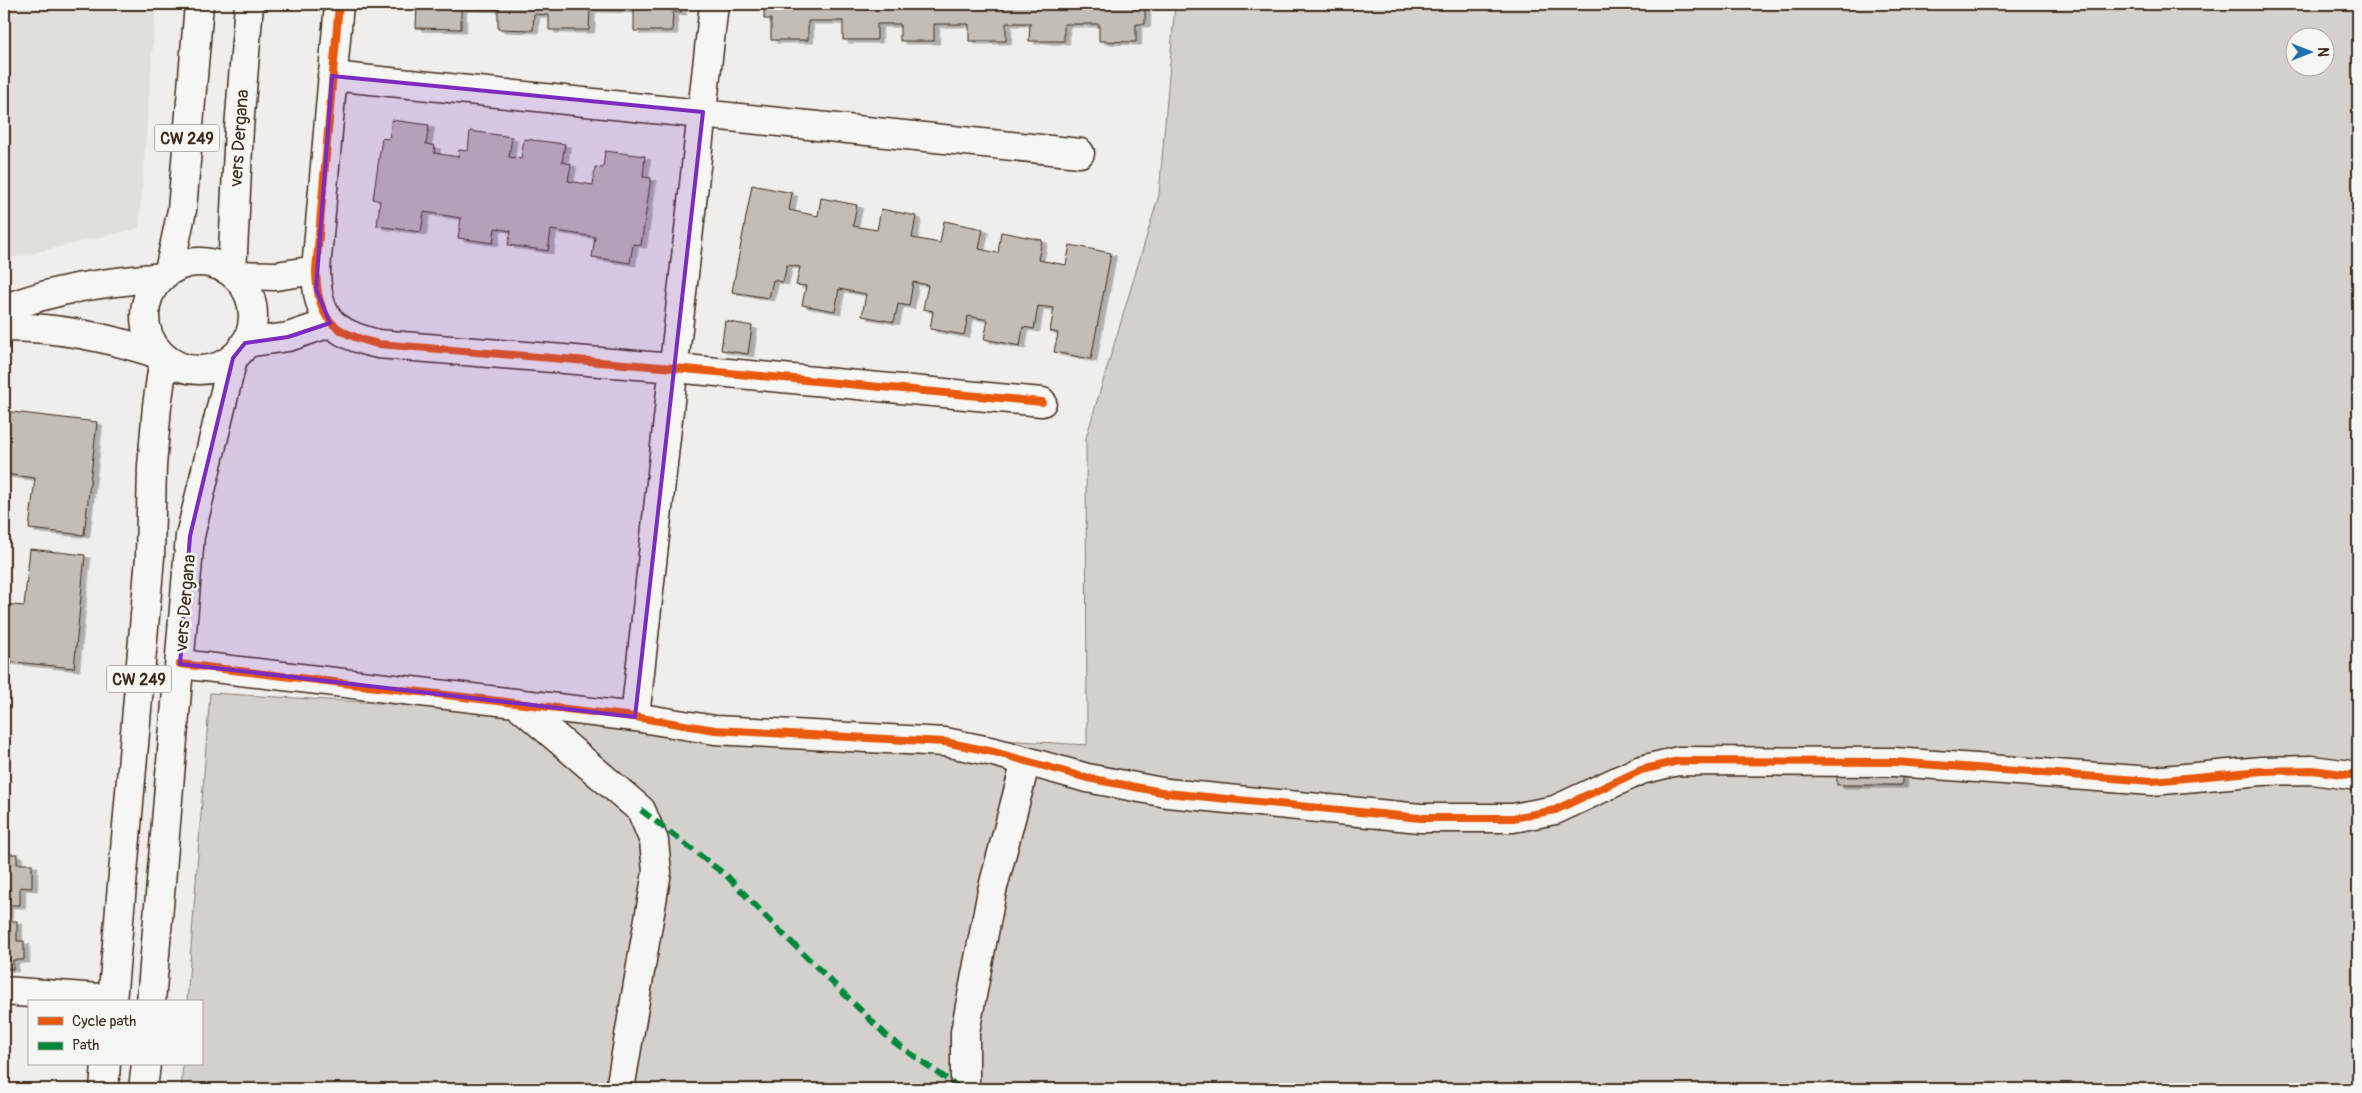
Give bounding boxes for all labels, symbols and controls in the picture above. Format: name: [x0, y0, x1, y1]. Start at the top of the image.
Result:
north arrow: [2284, 28, 2334, 78]
text: N: [2314, 47, 2331, 57]
street label: vers Dergana: [225, 89, 254, 188]
road number: CW 249: [154, 125, 220, 152]
street label: vers Dergana: [170, 554, 201, 654]
road number: CW 249: [106, 666, 172, 692]
legend: [28, 1000, 202, 1066]
text: Cycle path: [72, 1012, 136, 1031]
text: Path: [72, 1036, 99, 1055]

